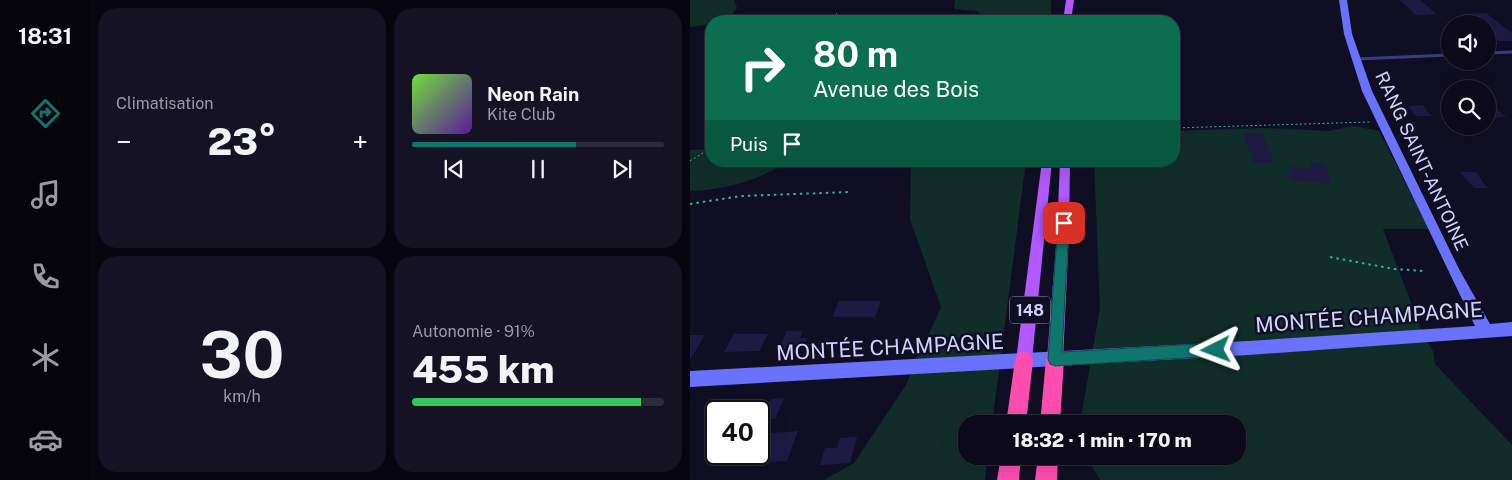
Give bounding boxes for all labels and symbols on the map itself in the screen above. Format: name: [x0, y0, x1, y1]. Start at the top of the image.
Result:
street label: RANG SAINT-ANTOINE: [1371, 68, 1473, 254]
pin: [1043, 202, 1085, 244]
road number: 148: [1010, 296, 1050, 324]
street label: MONTÉE CHAMPAGNE: [1254, 297, 1484, 337]
position arrow: [1189, 323, 1241, 375]
street label: MONTÉE CHAMPAGNE: [775, 329, 1005, 365]
speed limit sign: 40: [705, 400, 770, 465]

